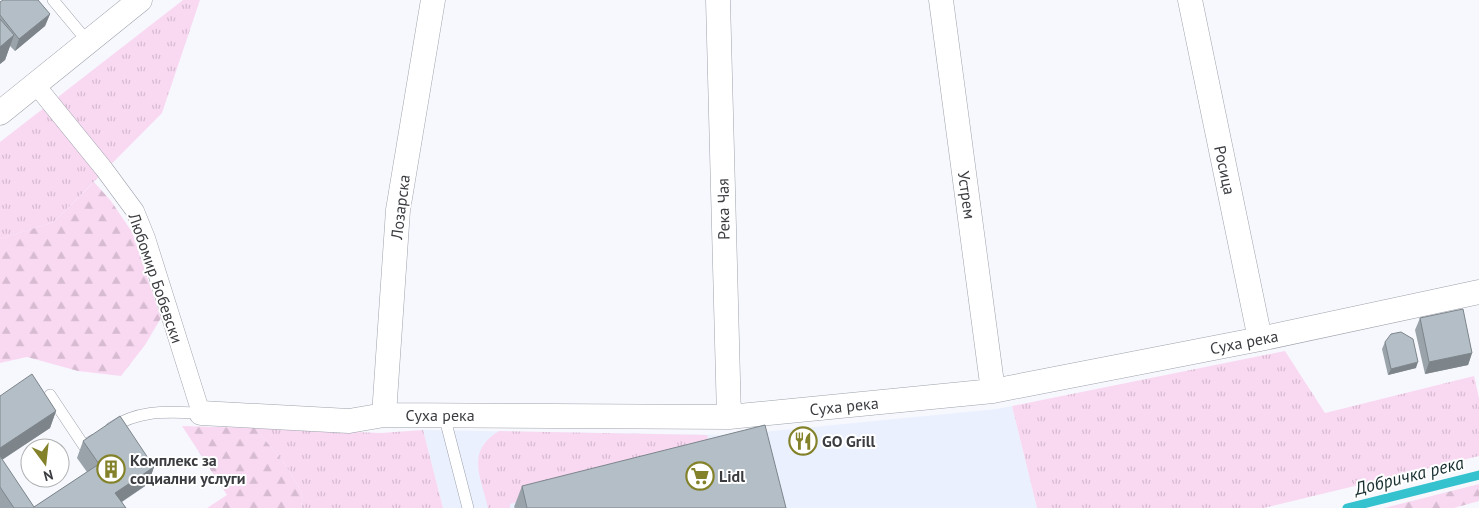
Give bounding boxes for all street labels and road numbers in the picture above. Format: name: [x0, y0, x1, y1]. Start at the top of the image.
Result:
street label: Росица: [1210, 144, 1240, 196]
street label: Устрем: [954, 170, 980, 220]
street label: Лозарска: [386, 174, 414, 241]
street label: Река Чая: [712, 178, 734, 240]
street label: Любомир Бобевски: [124, 209, 188, 346]
street label: Суха река: [1208, 326, 1280, 358]
street label: Суха река: [809, 392, 879, 420]
street label: Суха река: [405, 405, 475, 425]

